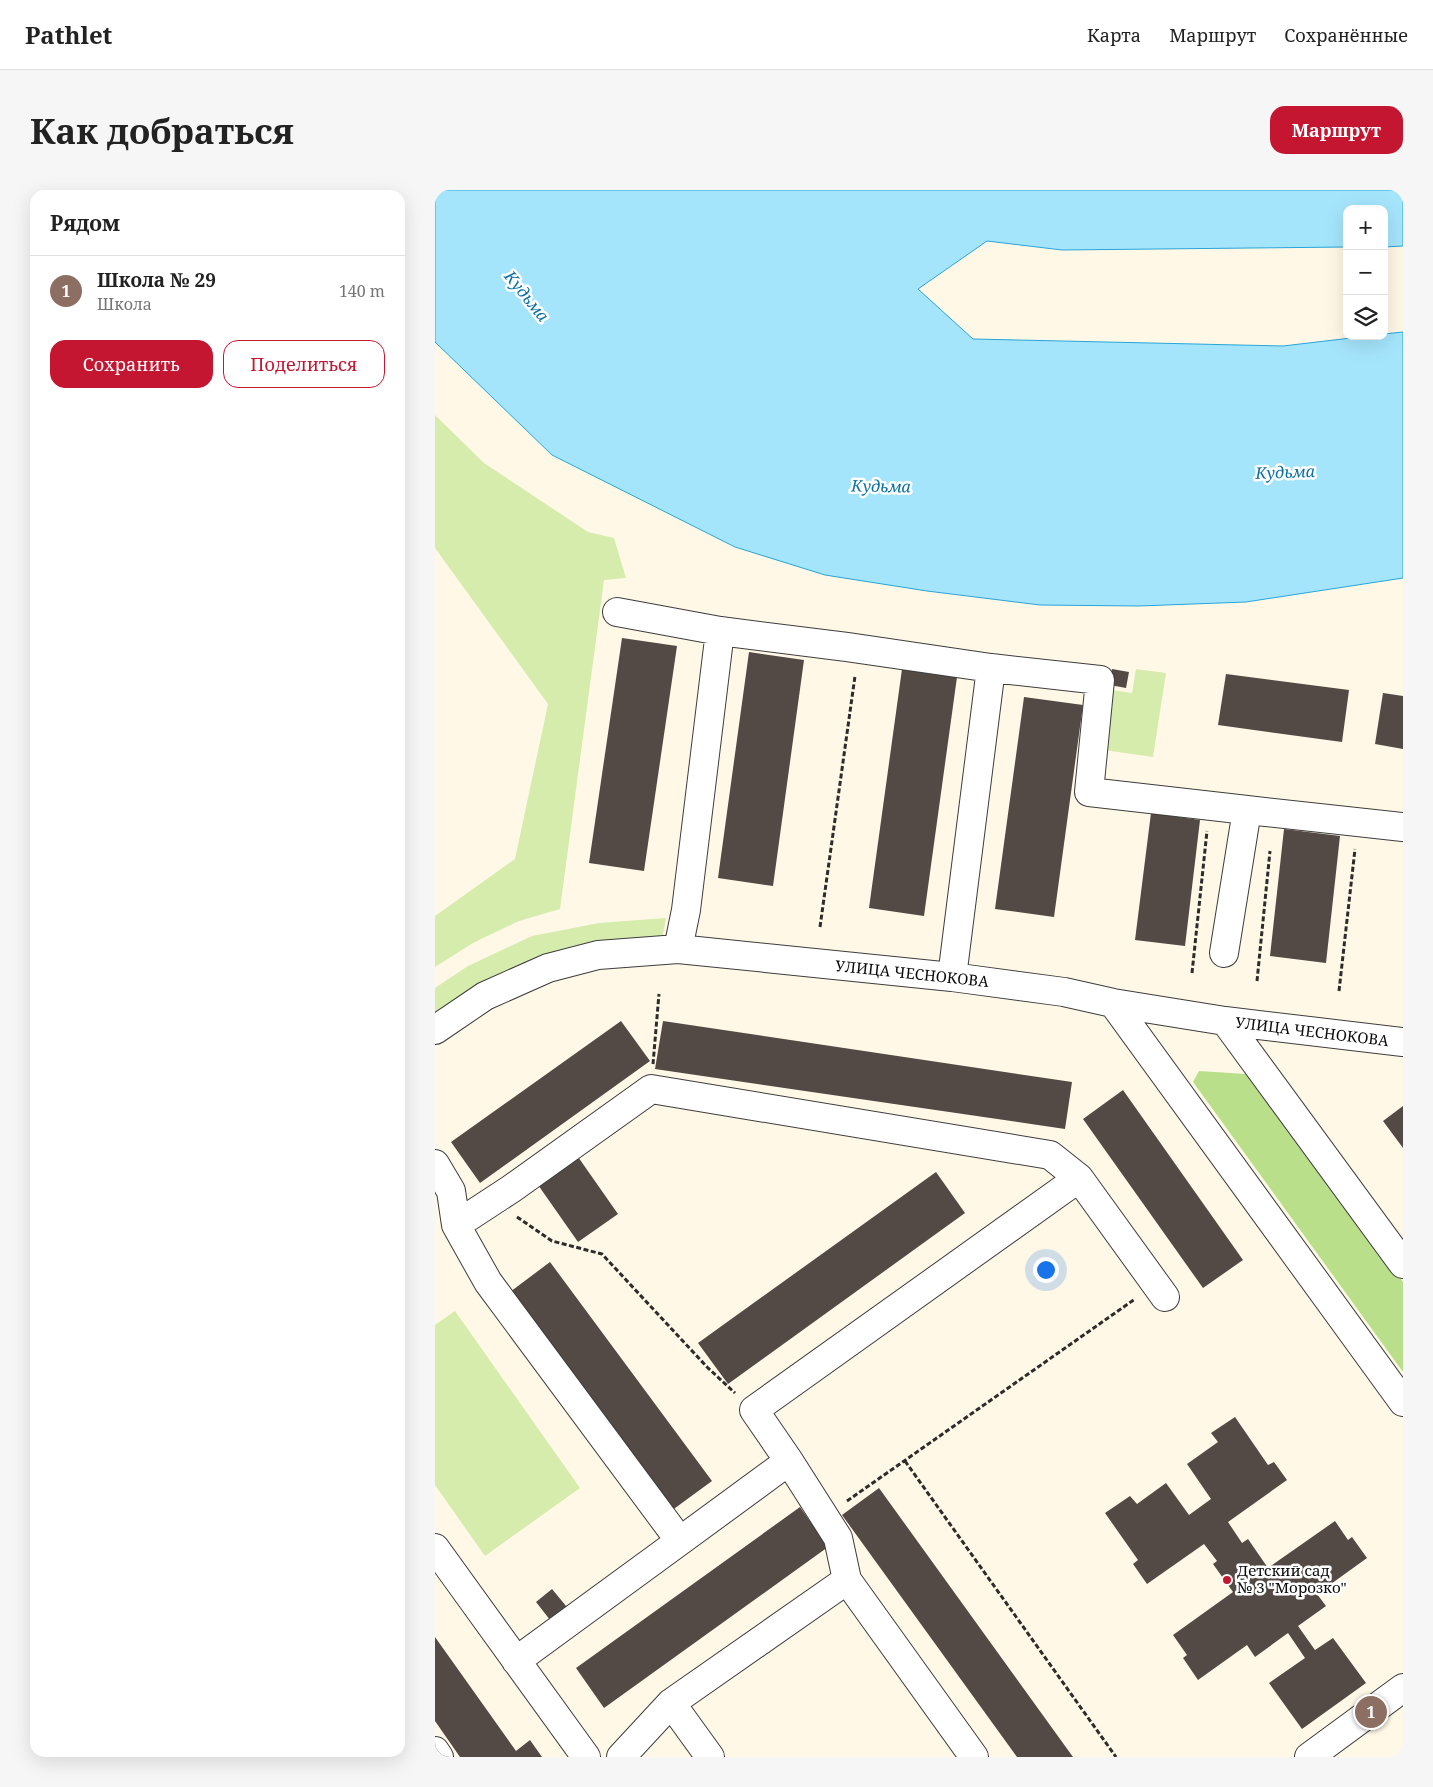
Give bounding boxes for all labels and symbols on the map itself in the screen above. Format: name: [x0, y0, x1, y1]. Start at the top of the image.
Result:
water label: Кудьма: [499, 265, 554, 326]
water label: Кудьма: [1254, 460, 1315, 484]
water label: Кудьма: [850, 474, 911, 498]
street label: УЛИЦА ЧЕСНОКОВА: [834, 955, 990, 991]
street label: УЛИЦА ЧЕСНОКОВА: [1234, 1012, 1390, 1050]
your location: [1033, 1257, 1059, 1283]
place label: Детский сад № 3 "Морозко": [1237, 1560, 1347, 1597]
marker: Детский сад № 3 "Морозко": [1221, 1574, 1233, 1586]
pin: 1: [1355, 1693, 1387, 1731]

